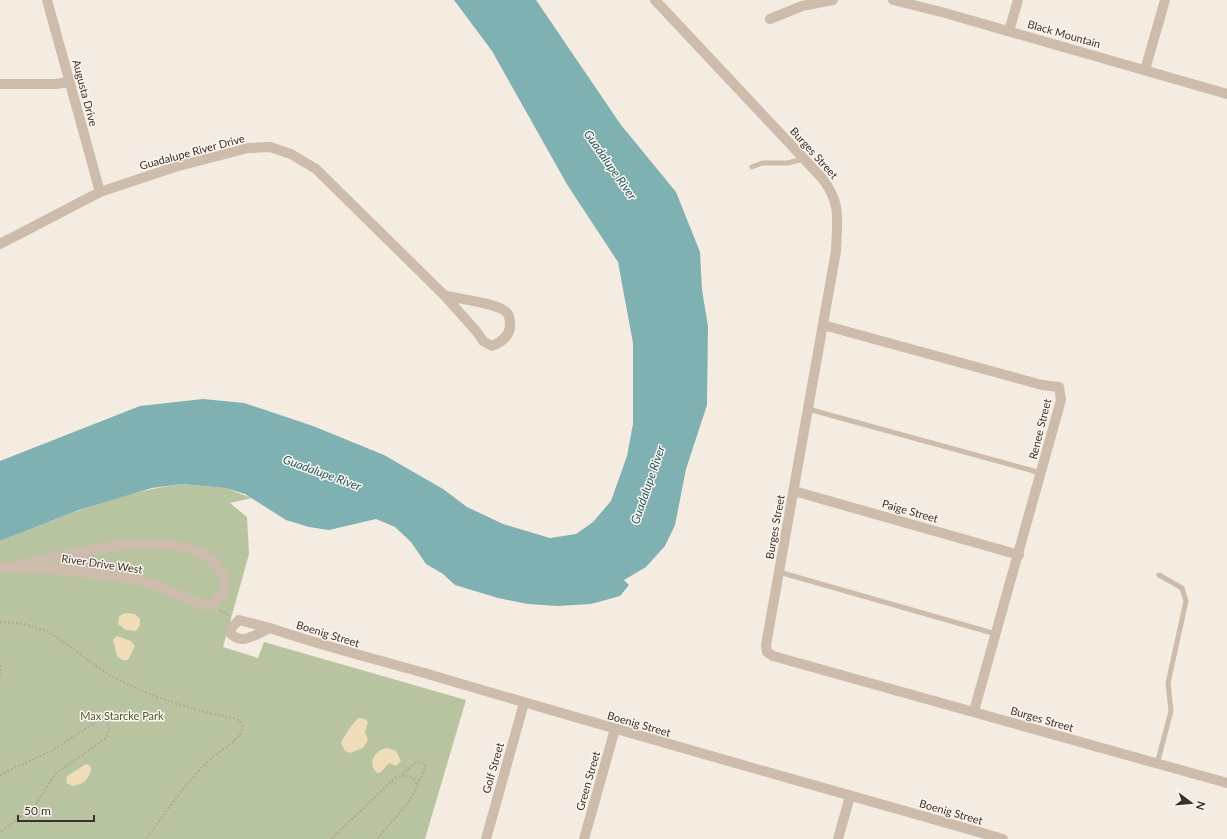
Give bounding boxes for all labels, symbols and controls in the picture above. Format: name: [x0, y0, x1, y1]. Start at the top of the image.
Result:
street label: Black Mountain: [1026, 17, 1102, 50]
street label: Augusta Drive: [70, 58, 101, 128]
street label: Burges Street: [788, 124, 841, 181]
water label: Guadalupe River: [581, 127, 641, 203]
street label: Guadalupe River Drive: [138, 131, 246, 172]
street label: Renee Street: [1026, 397, 1053, 460]
water label: Guadalupe River: [627, 443, 668, 526]
water label: Guadalupe River: [281, 451, 364, 494]
street label: Burges Street: [762, 494, 787, 560]
street label: Paige Street: [881, 496, 940, 525]
street label: River Drive West: [61, 551, 143, 576]
street label: Boenig Street: [295, 618, 361, 649]
street label: Burges Street: [1009, 703, 1075, 734]
street label: Boenig Street: [606, 708, 672, 739]
park label: Max Starcke Park: [80, 709, 164, 722]
street label: Golf Street: [479, 741, 506, 795]
street label: Green Street: [573, 750, 602, 812]
north arrow: [1171, 783, 1211, 823]
street label: Boenig Street: [918, 796, 984, 827]
scale bar: [18, 797, 94, 823]
text: N: [1194, 800, 1209, 812]
text: 50 m: [24, 803, 51, 818]

